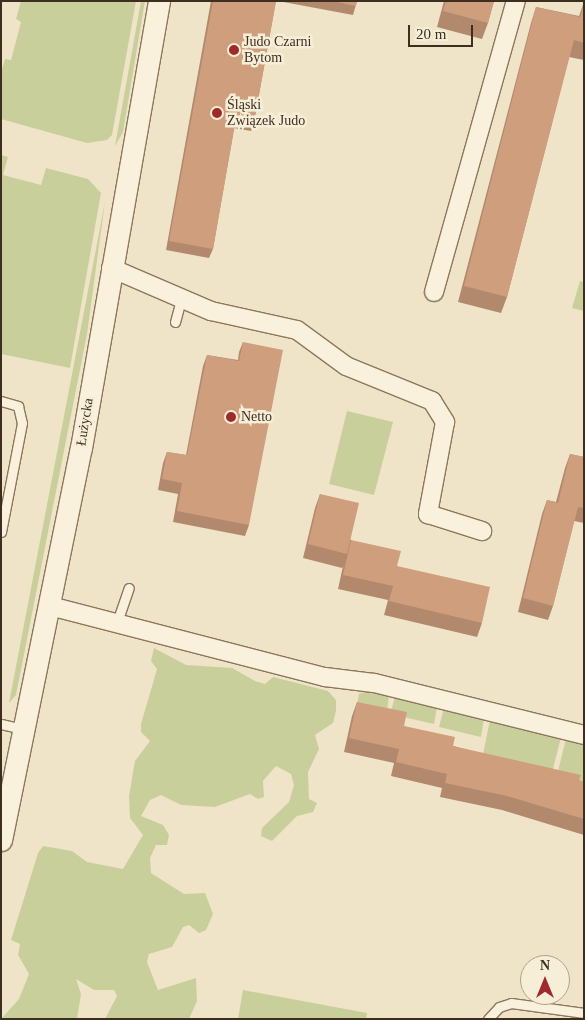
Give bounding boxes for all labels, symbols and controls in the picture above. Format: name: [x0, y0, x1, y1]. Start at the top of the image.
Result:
scale bar: [410, 15, 475, 47]
text: 20 m: [416, 26, 446, 42]
place label: Judo Czarni Bytom: [244, 34, 311, 66]
marker: Judo Czarni Bytom: [228, 44, 240, 56]
place label: Śląski Związek Judo: [227, 97, 305, 130]
marker: Śląski Związek Judo: [211, 107, 223, 119]
street label: Łużycka: [73, 397, 97, 447]
place label: Netto: [241, 409, 272, 425]
marker: Netto: [225, 411, 237, 423]
north arrow: [520, 955, 570, 1005]
text: N: [540, 958, 550, 973]

